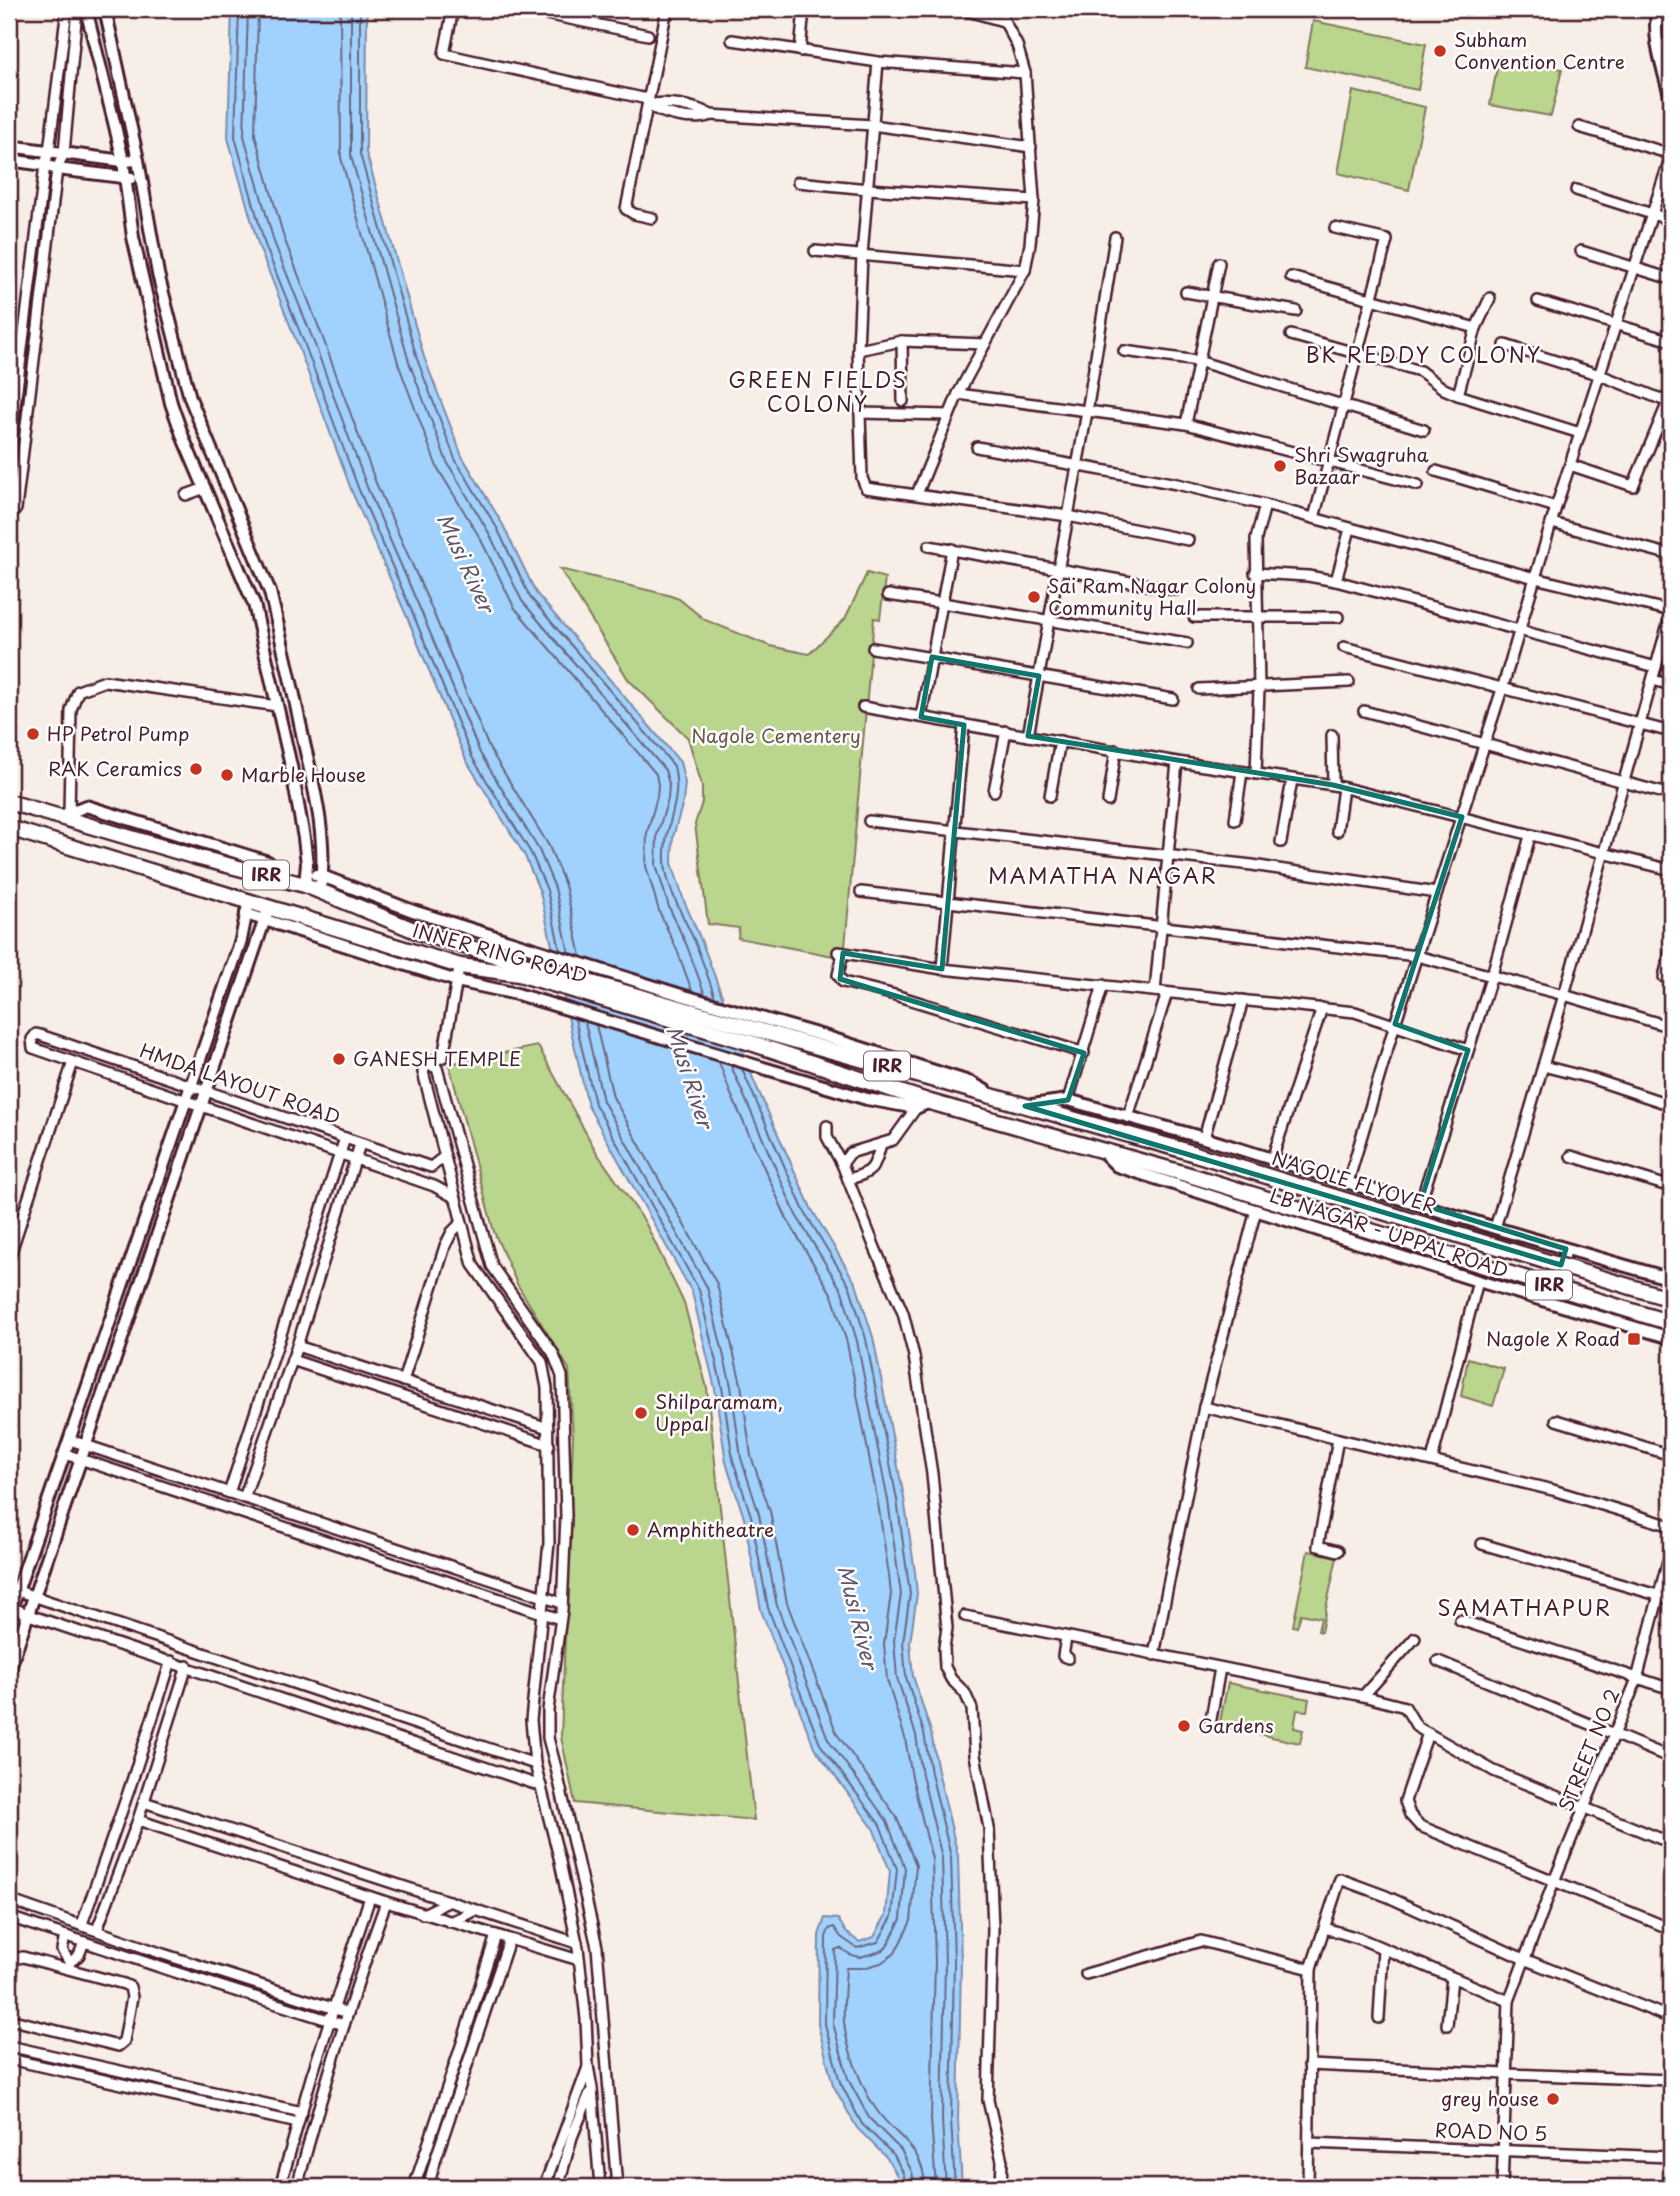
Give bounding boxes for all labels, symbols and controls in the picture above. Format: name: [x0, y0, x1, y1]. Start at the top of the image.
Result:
place label: Subham Convention Centre: [1454, 25, 1625, 75]
marker: Subham Convention Centre: [1432, 43, 1448, 59]
district label: BK REDDY COLONY: [1306, 338, 1542, 370]
district label: GREEN FIELDS COLONY: [728, 363, 908, 419]
place label: Shri Swagruha Bazaar: [1294, 440, 1429, 490]
marker: Shri Swagruha Bazaar: [1272, 458, 1288, 474]
water label: Musi River: [430, 507, 505, 619]
place label: Sai Ram Nagar Colony Community Hall: [1048, 571, 1256, 621]
marker: Sai Ram Nagar Colony Community Hall: [1026, 589, 1042, 605]
place label: HP Petrol Pump: [47, 719, 189, 747]
park label: Nagole Cementery: [691, 721, 861, 749]
marker: HP Petrol Pump: [25, 726, 41, 742]
place label: RAK Ceramics: [48, 754, 182, 782]
place label: Marble House: [241, 760, 366, 788]
marker: RAK Ceramics: [188, 761, 204, 777]
marker: Marble House: [219, 767, 235, 783]
district label: MAMATHA NAGAR: [988, 859, 1218, 891]
road number: IRR: [243, 860, 289, 890]
street label: INNER RING ROAD: [410, 915, 591, 989]
water label: Musi River: [659, 1021, 723, 1134]
street label: HMDA LAYOUT ROAD: [136, 1036, 344, 1131]
place label: GANESH TEMPLE: [353, 1044, 521, 1072]
marker: GANESH TEMPLE: [331, 1051, 347, 1067]
road number: IRR: [864, 1051, 910, 1080]
street label: NAGOLE FLYOVER: [1269, 1143, 1440, 1219]
street label: LB NAGAR - UPPAL ROAD: [1266, 1180, 1512, 1284]
road number: IRR: [1526, 1270, 1572, 1300]
place label: Nagole X Road: [1486, 1324, 1620, 1352]
marker: Nagole X Road: [1626, 1331, 1642, 1347]
place label: Shilparamam, Uppal: [655, 1387, 783, 1437]
marker: Shilparamam, Uppal: [633, 1405, 649, 1421]
place label: Amphitheatre: [647, 1515, 774, 1543]
marker: Amphitheatre: [625, 1522, 641, 1538]
water label: Musi River: [831, 1561, 888, 1674]
district label: SAMATHAPUR: [1438, 1591, 1612, 1623]
street label: STREET NO 2: [1551, 1684, 1625, 1815]
place label: Gardens: [1198, 1711, 1274, 1739]
marker: Gardens: [1176, 1718, 1192, 1734]
place label: grey house: [1441, 2084, 1539, 2112]
marker: grey house: [1545, 2091, 1561, 2107]
street label: ROAD NO 5: [1434, 2115, 1548, 2147]

